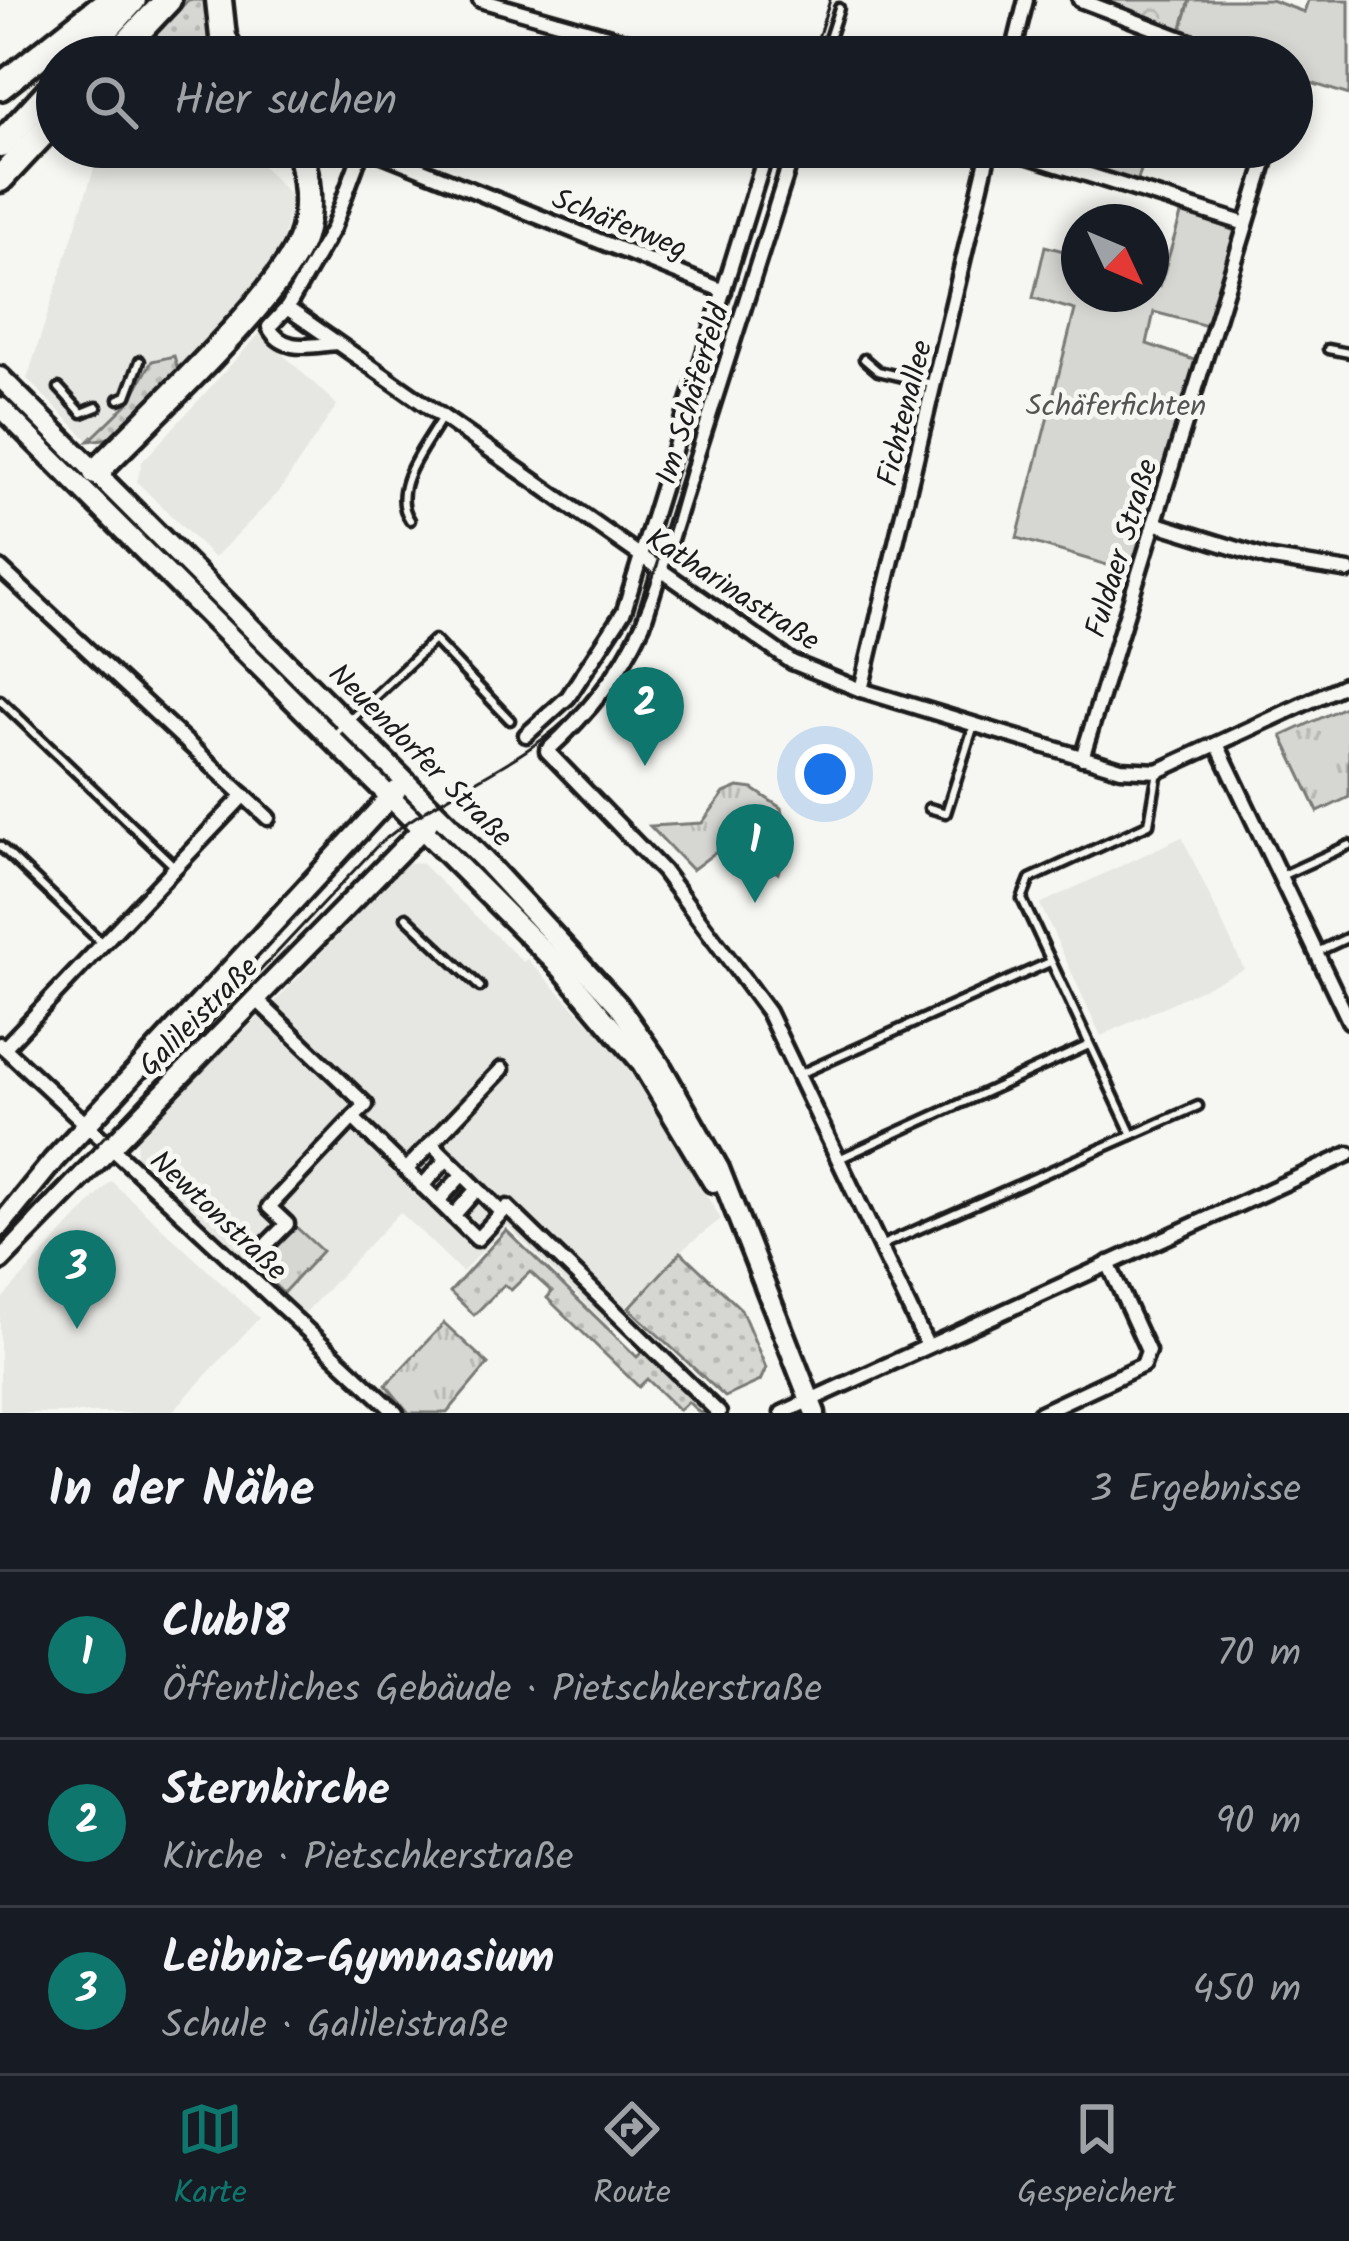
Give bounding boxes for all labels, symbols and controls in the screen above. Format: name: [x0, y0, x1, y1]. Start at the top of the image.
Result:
search box: [36, 36, 1313, 168]
text: Hier suchen: [174, 66, 397, 138]
icon: search: [78, 69, 144, 135]
street label: Schäferweg: [544, 176, 694, 274]
north arrow: [1061, 204, 1169, 312]
street label: Im Schäferfeld: [644, 297, 744, 491]
street label: Fichtenallee: [865, 335, 947, 492]
park label: Schäferfichten: [1026, 383, 1206, 431]
street label: Fuldaer Straße: [1073, 453, 1173, 644]
street label: Katharinastraße: [635, 516, 829, 665]
street label: Neuendorfer Straße: [316, 653, 523, 860]
pin: 2: [606, 667, 684, 766]
your location: [795, 744, 855, 804]
pin: 1: [716, 804, 794, 903]
street label: Galileistraße: [128, 946, 271, 1089]
street label: Newtonstraße: [137, 1139, 298, 1294]
pin: 3: [38, 1230, 116, 1329]
text: In der Nähe: [48, 1451, 314, 1532]
text: 3 Ergebnisse: [1090, 1460, 1301, 1522]
text: Club18: [162, 1588, 289, 1660]
text: 1: [81, 1624, 93, 1686]
text: 70 m: [1217, 1624, 1301, 1686]
text: Öffentliches Gebäude · Pietschkerstraße: [162, 1660, 822, 1722]
text: Sternkirche: [162, 1756, 390, 1828]
text: 2: [76, 1792, 98, 1854]
text: 90 m: [1216, 1792, 1301, 1854]
text: Kirche · Pietschkerstraße: [162, 1828, 574, 1890]
text: Leibniz-Gymnasium: [162, 1924, 554, 1996]
text: 3: [76, 1960, 98, 2022]
text: 450 m: [1192, 1960, 1301, 2022]
text: Schule · Galileistraße: [162, 1996, 508, 2058]
tab: Karte: [173, 2096, 247, 2221]
tab: Route: [593, 2096, 671, 2221]
tab: Gespeichert: [1017, 2096, 1176, 2221]

